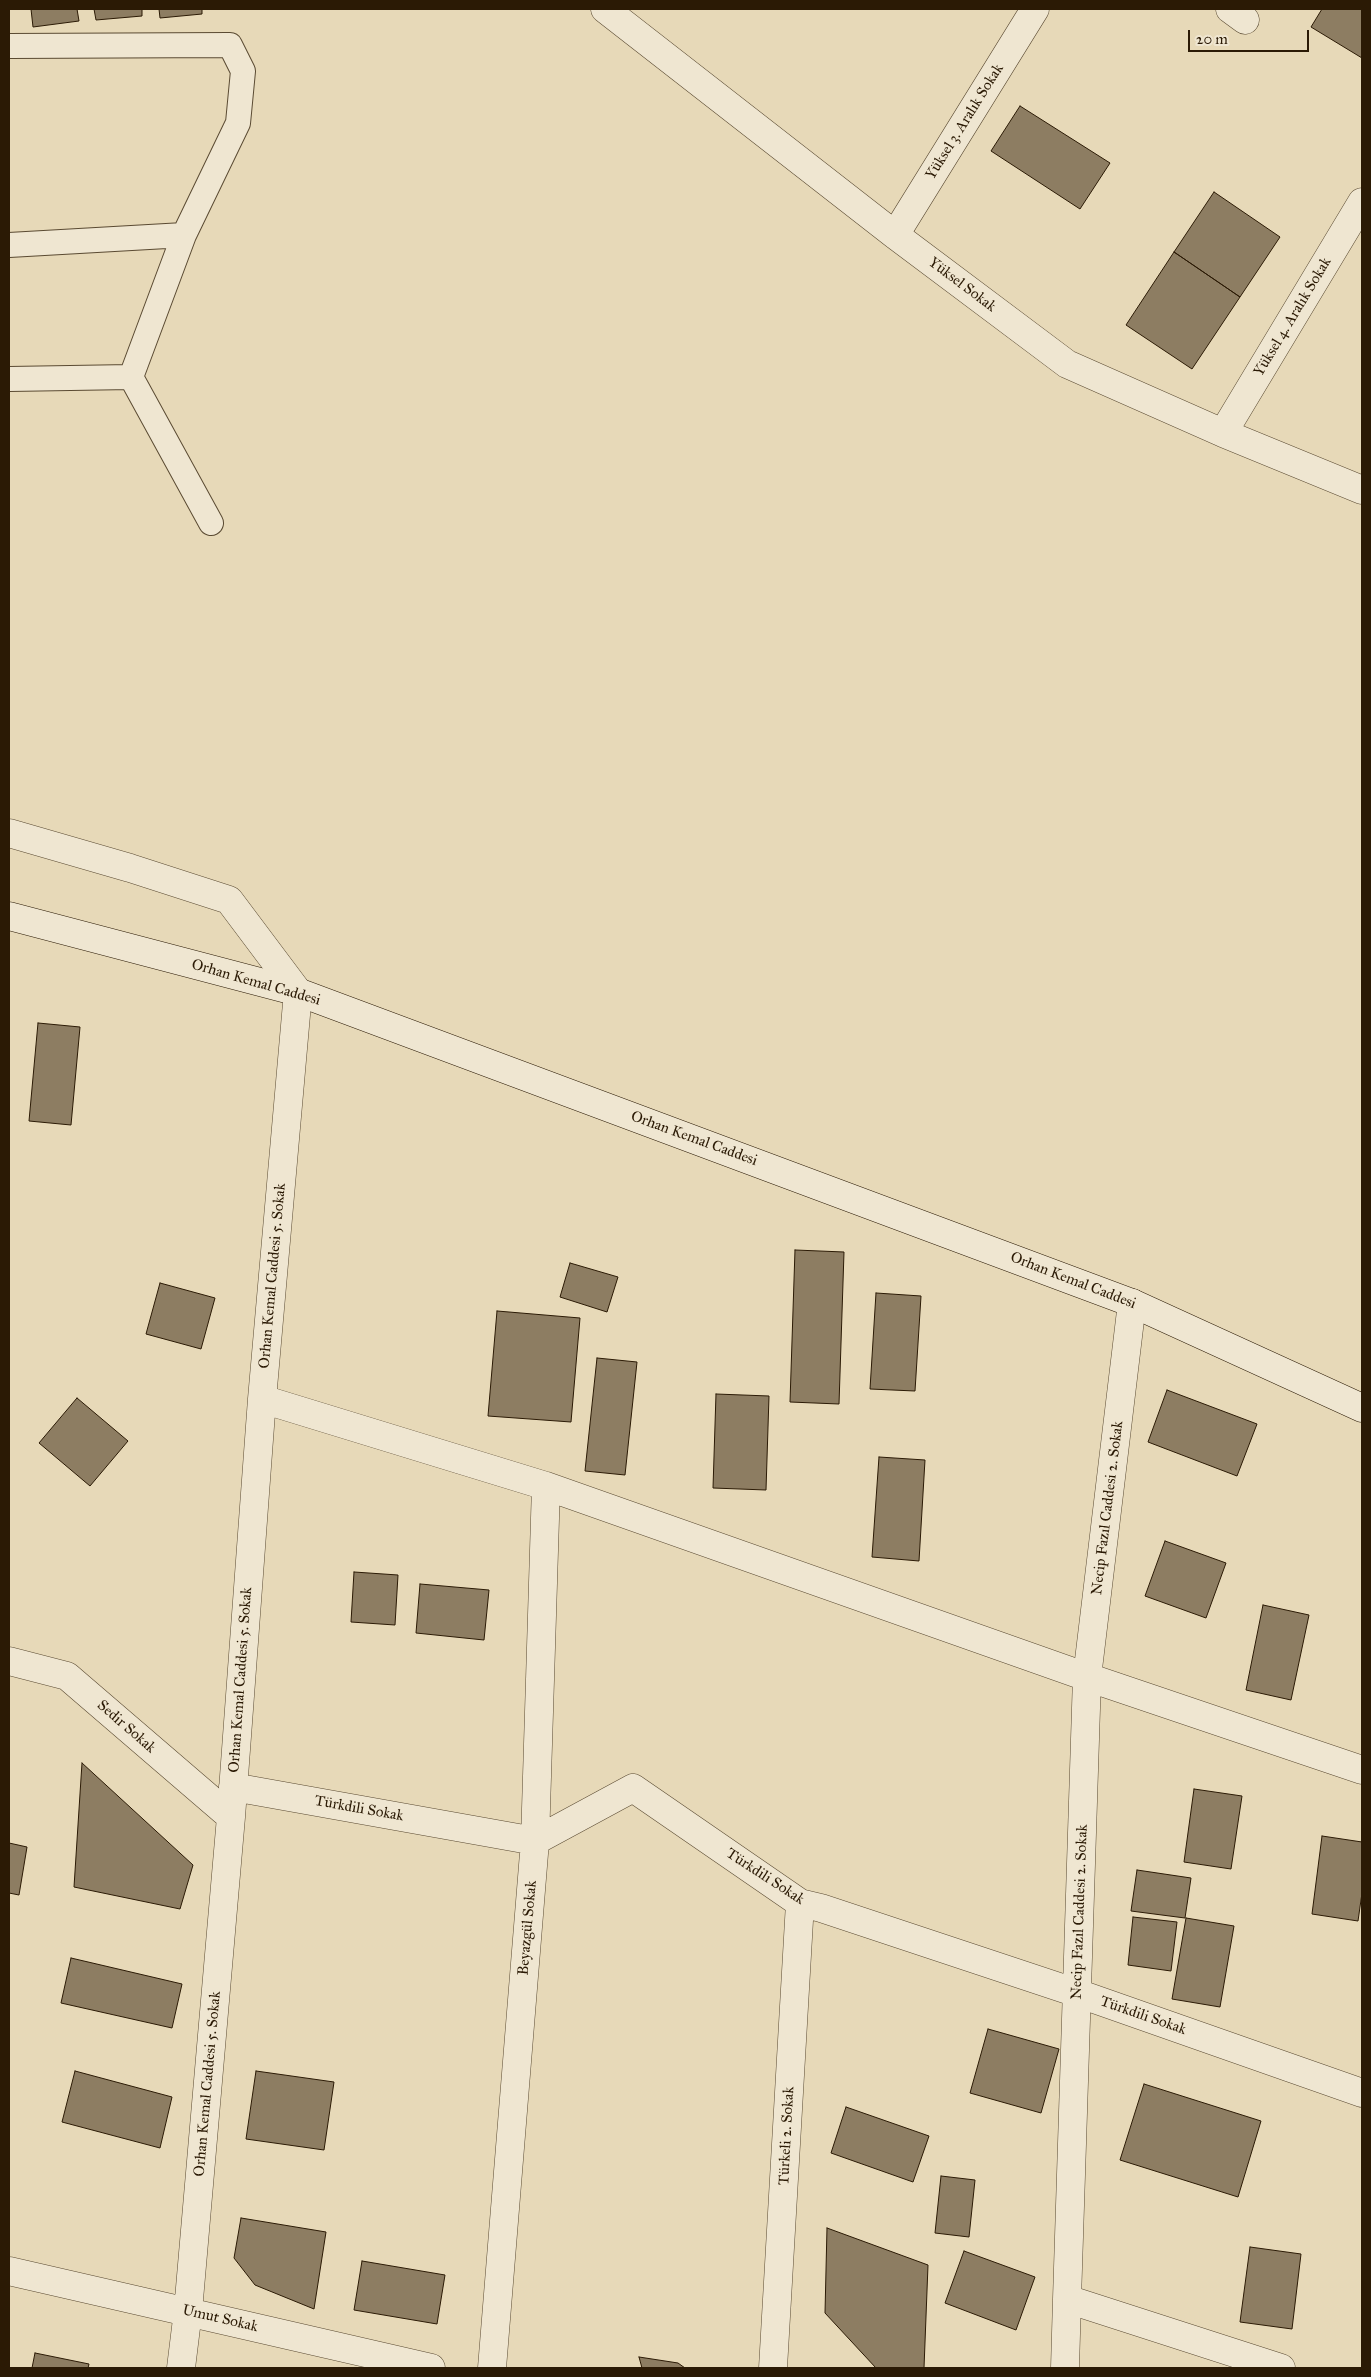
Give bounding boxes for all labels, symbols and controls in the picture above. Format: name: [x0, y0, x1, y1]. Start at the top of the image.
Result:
scale bar: [1191, 20, 1312, 52]
text: 20 m: [1196, 30, 1228, 48]
street label: Yüksel 3. Aralık Sokak: [922, 61, 1008, 183]
street label: Yüksel Sokak: [925, 254, 999, 316]
street label: Yüksel 4. Aralık Sokak: [1250, 254, 1336, 380]
street label: Orhan Kemal Caddesi: [189, 956, 323, 1010]
street label: Orhan Kemal Caddesi: [628, 1108, 760, 1170]
street label: Orhan Kemal Caddesi 5. Sokak: [256, 1183, 290, 1369]
street label: Orhan Kemal Caddesi: [1008, 1249, 1138, 1313]
street label: Necip Fazıl Caddesi 2. Sokak: [1088, 1420, 1128, 1596]
street label: Orhan Kemal Caddesi 5. Sokak: [226, 1587, 256, 1773]
street label: Sedir Sokak: [93, 1697, 159, 1757]
street label: Türkdili Sokak: [313, 1792, 405, 1826]
street label: Necip Fazıl Caddesi 2. Sokak: [1068, 1824, 1092, 2000]
street label: Türkdili Sokak: [722, 1845, 808, 1909]
street label: Beyazgül Sokak: [515, 1880, 541, 1976]
street label: Orhan Kemal Caddesi 5. Sokak: [191, 1991, 225, 2177]
street label: Türkdili Sokak: [1097, 1993, 1189, 2039]
street label: Türkeli 2. Sokak: [775, 2086, 799, 2186]
street label: Umut Sokak: [180, 2302, 260, 2336]

